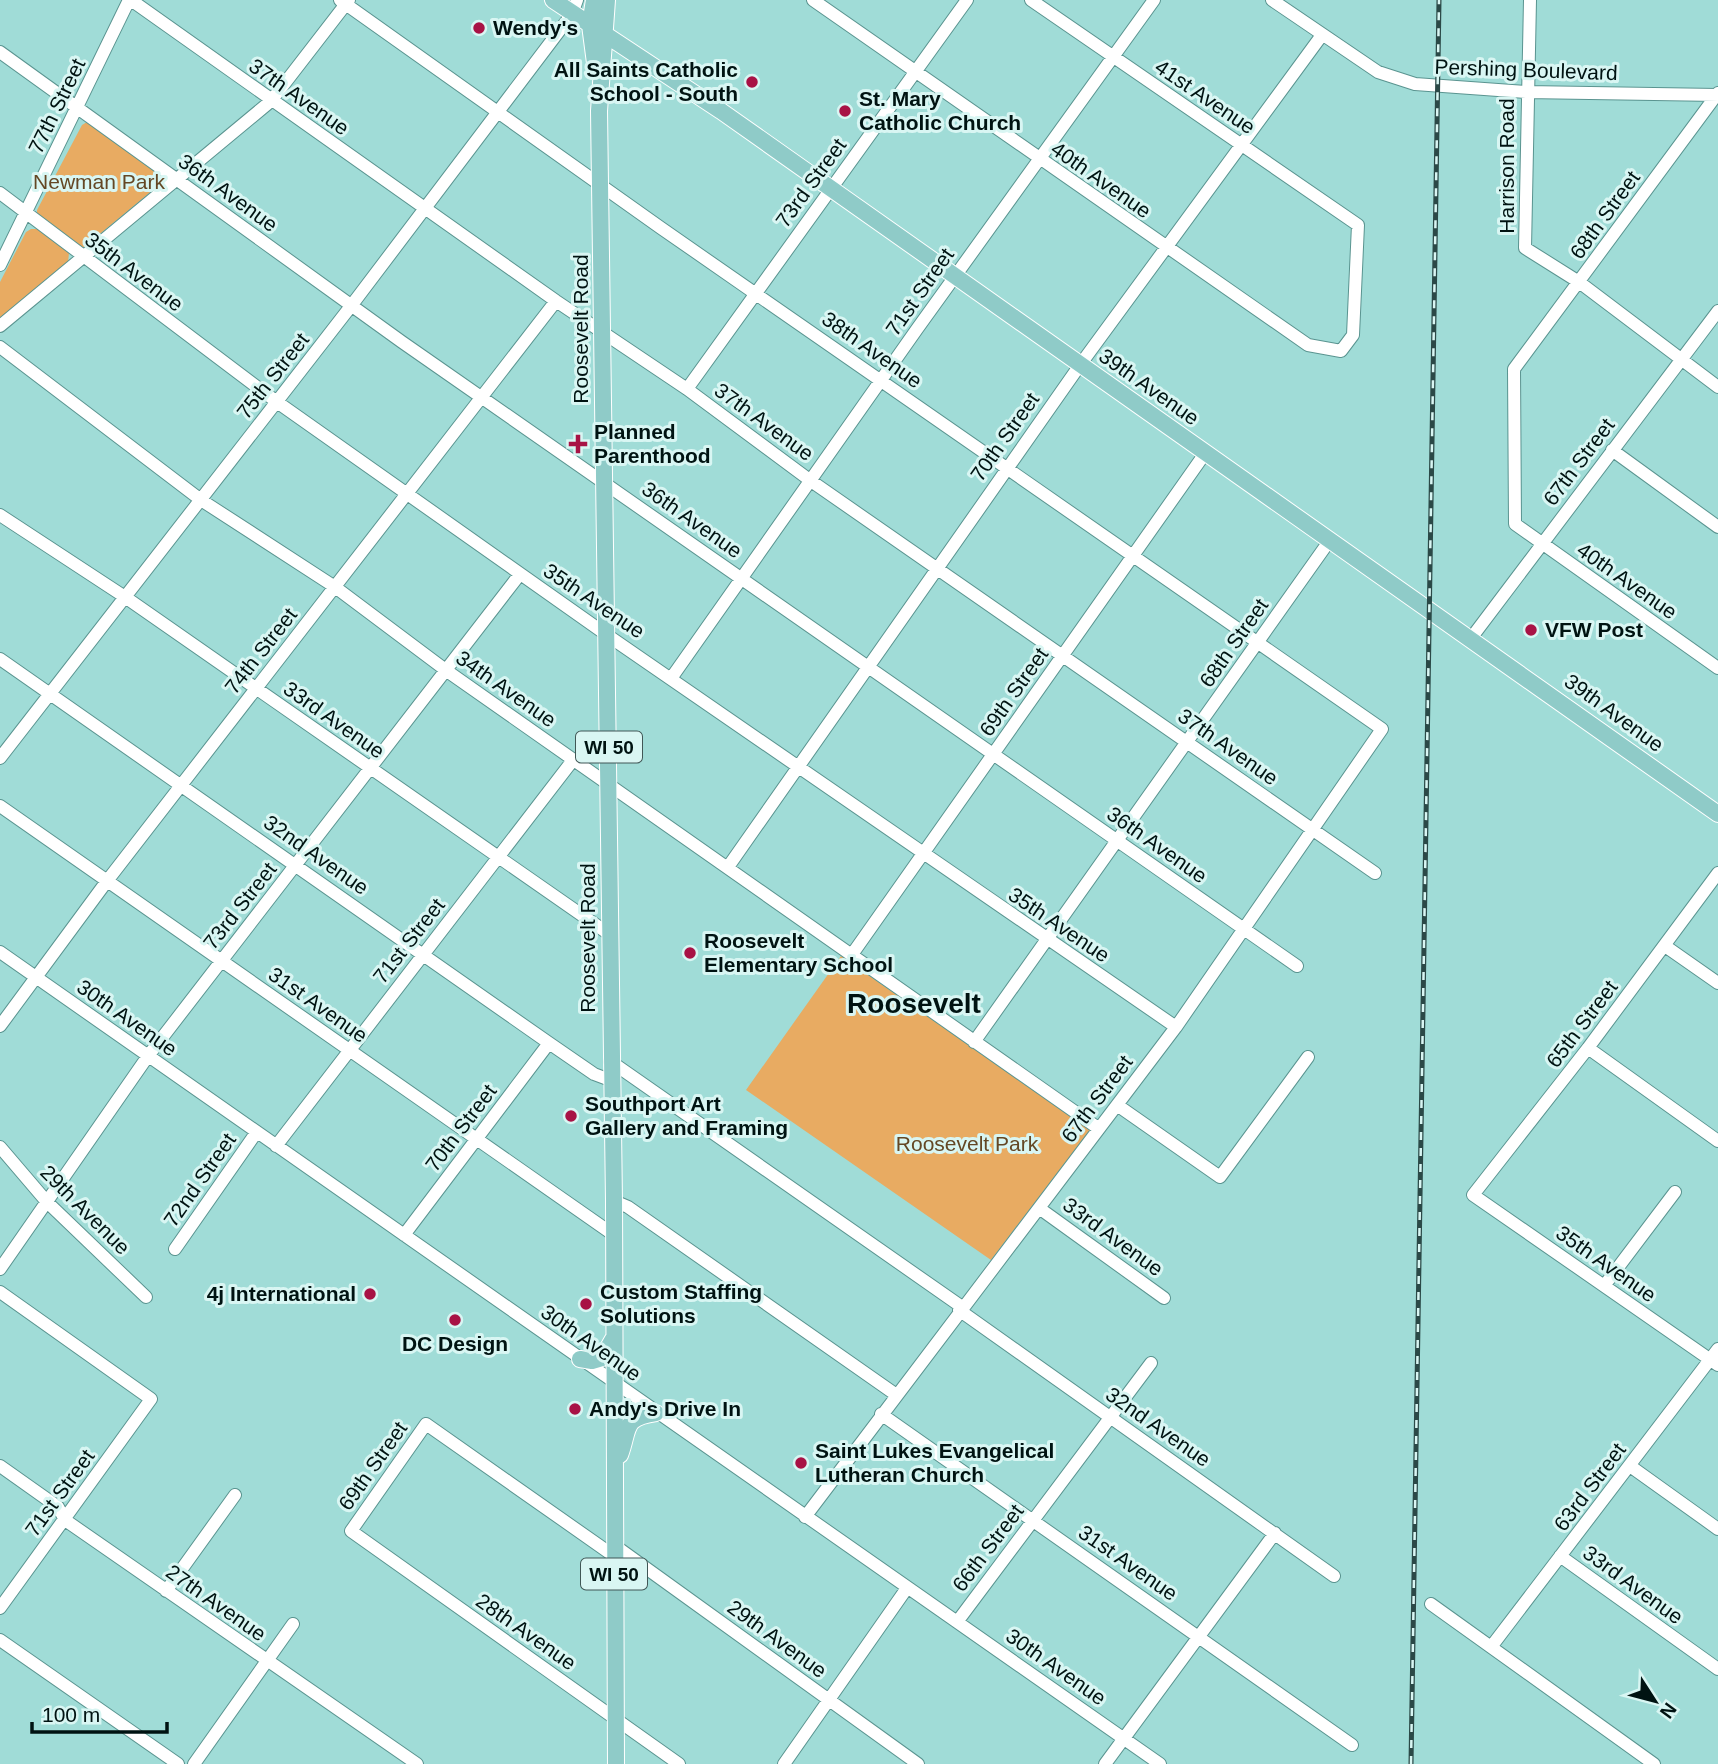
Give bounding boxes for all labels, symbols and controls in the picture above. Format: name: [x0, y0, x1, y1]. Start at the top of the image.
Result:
place label: Wendy's: [493, 16, 578, 39]
marker: Wendy's: [471, 20, 487, 36]
street label: 77th Street: [24, 54, 89, 157]
street label: 37th Avenue: [245, 54, 354, 139]
street label: 41st Avenue: [1151, 55, 1259, 138]
street label: Pershing Boulevard: [1434, 55, 1618, 84]
place label: All Saints Catholic School - South: [554, 58, 738, 105]
marker: All Saints Catholic School - South: [744, 74, 760, 90]
place label: St. Mary Catholic Church: [859, 87, 1021, 134]
street label: Harrison Road: [1495, 98, 1518, 234]
marker: St. Mary Catholic Church: [837, 103, 853, 119]
street label: 73rd Street: [771, 134, 851, 231]
street label: 40th Avenue: [1047, 137, 1156, 222]
street label: 36th Avenue: [174, 149, 282, 236]
street label: 68th Street: [1565, 166, 1644, 263]
park label: Newman Park: [33, 170, 165, 193]
street label: 35th Avenue: [81, 227, 188, 316]
street label: 71st Street: [881, 243, 958, 340]
street label: Roosevelt Road: [569, 254, 592, 404]
street label: 38th Avenue: [818, 307, 927, 392]
street label: 75th Street: [232, 328, 313, 423]
street label: 39th Avenue: [1095, 344, 1204, 429]
street label: 37th Avenue: [710, 378, 818, 465]
street label: 70th Street: [966, 388, 1044, 485]
street label: 67th Street: [1539, 414, 1619, 510]
place label: Planned Parenthood: [594, 420, 711, 467]
marker: Planned Parenthood: [568, 434, 588, 454]
street label: 36th Avenue: [638, 477, 747, 562]
street label: 40th Avenue: [1573, 538, 1682, 623]
street label: 35th Avenue: [540, 559, 649, 643]
street label: 68th Street: [1195, 594, 1273, 691]
street label: 74th Street: [220, 603, 301, 698]
place label: VFW Post: [1545, 618, 1643, 641]
marker: VFW Post: [1523, 622, 1539, 638]
street label: 69th Street: [975, 643, 1053, 740]
street label: 34th Avenue: [452, 646, 561, 731]
street label: 39th Avenue: [1560, 669, 1668, 756]
street label: 33rd Avenue: [280, 676, 389, 763]
street label: 37th Avenue: [1174, 704, 1283, 789]
road number: WI 50: [576, 732, 642, 762]
street label: 36th Avenue: [1103, 802, 1212, 887]
street label: 32nd Avenue: [260, 810, 373, 899]
street label: 73rd Street: [199, 858, 281, 954]
street label: Roosevelt Road: [576, 863, 599, 1013]
street label: 35th Avenue: [1005, 883, 1114, 967]
street label: 71st Street: [368, 893, 449, 988]
place label: Roosevelt Elementary School: [704, 929, 893, 976]
marker: Roosevelt Elementary School: [682, 945, 698, 961]
street label: 31st Avenue: [264, 962, 372, 1047]
street label: 30th Avenue: [73, 975, 182, 1060]
street label: 65th Street: [1542, 976, 1622, 1072]
district label: Roosevelt: [847, 988, 981, 1019]
street label: 67th Street: [1057, 1051, 1137, 1147]
street label: 70th Street: [421, 1080, 501, 1176]
place label: Southport Art Gallery and Framing: [585, 1092, 788, 1139]
marker: Southport Art Gallery and Framing: [563, 1108, 579, 1124]
street label: 72nd Street: [159, 1129, 240, 1231]
park label: Roosevelt Park: [896, 1132, 1039, 1155]
street label: 29th Avenue: [36, 1160, 135, 1259]
street label: 33rd Avenue: [1059, 1193, 1168, 1280]
street label: 35th Avenue: [1552, 1221, 1661, 1306]
place label: Custom Staffing Solutions: [600, 1280, 762, 1327]
place label: 4j International: [207, 1282, 356, 1305]
marker: 4j International: [362, 1286, 378, 1302]
marker: Custom Staffing Solutions: [578, 1296, 594, 1312]
street label: 30th Avenue: [537, 1300, 646, 1385]
marker: DC Design: [447, 1312, 463, 1328]
place label: DC Design: [402, 1332, 508, 1355]
street label: 32nd Avenue: [1102, 1382, 1215, 1471]
place label: Andy's Drive In: [589, 1397, 741, 1420]
marker: Andy's Drive In: [567, 1401, 583, 1417]
street label: 69th Street: [334, 1417, 412, 1514]
street label: 63rd Street: [1549, 1438, 1630, 1535]
place label: Saint Lukes Evangelical Lutheran Church: [815, 1439, 1054, 1486]
street label: 71st Street: [20, 1445, 99, 1541]
marker: Saint Lukes Evangelical Lutheran Church: [793, 1455, 809, 1471]
street label: 66th Street: [948, 1500, 1028, 1596]
street label: 31st Avenue: [1074, 1520, 1182, 1605]
street label: 33rd Avenue: [1579, 1541, 1688, 1628]
road number: WI 50: [581, 1558, 647, 1590]
street label: 27th Avenue: [162, 1560, 271, 1645]
street label: 28th Avenue: [472, 1589, 581, 1674]
street label: 29th Avenue: [723, 1595, 831, 1682]
street label: 30th Avenue: [1002, 1624, 1111, 1709]
north arrow: [1620, 1666, 1690, 1736]
scale bar: [32, 1690, 166, 1734]
text: N: [1656, 1699, 1681, 1722]
text: 100 m: [42, 1703, 100, 1726]

